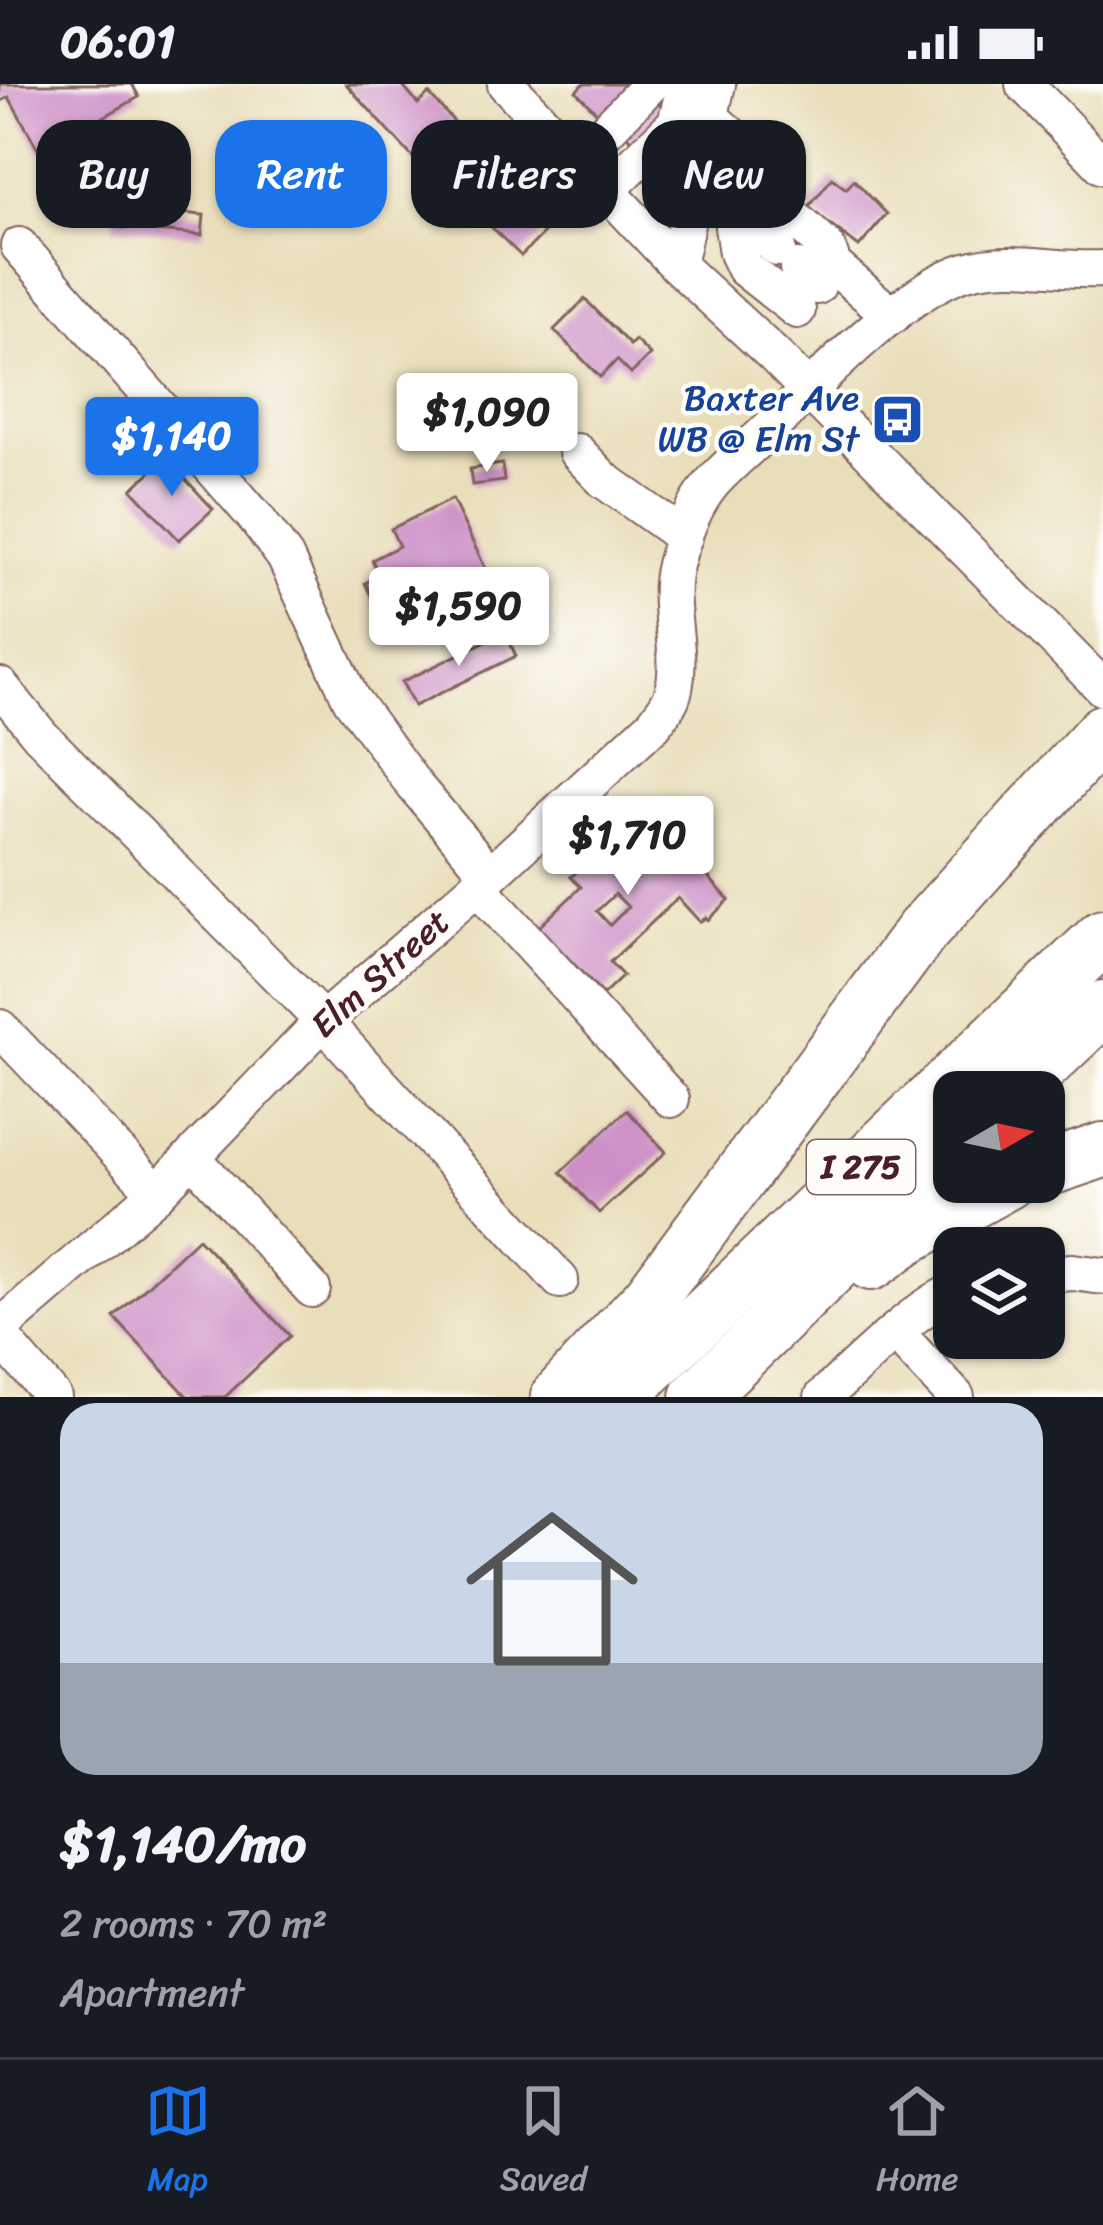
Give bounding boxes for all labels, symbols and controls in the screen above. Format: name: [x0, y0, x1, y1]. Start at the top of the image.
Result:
text: 06:01: [60, 2, 175, 82]
chip: Buy: [36, 120, 191, 228]
chip: Rent: [215, 120, 387, 228]
chip: Filters: [411, 120, 618, 228]
chip: New: [642, 120, 806, 228]
place label: Baxter Ave WB @ Elm St: [657, 366, 860, 471]
pin: $1,090: [389, 373, 585, 475]
text: $1,090: [424, 377, 550, 446]
bus stop icon: Baxter Ave WB @ Elm St: [870, 391, 926, 447]
pin: $1,140: [74, 397, 270, 499]
text: $1,140: [112, 401, 232, 470]
pin: $1,590: [361, 567, 557, 669]
text: $1,590: [396, 571, 522, 640]
pin: $1,710: [530, 796, 726, 898]
text: $1,710: [569, 800, 687, 869]
street label: Elm Street: [295, 892, 465, 1054]
north arrow: [933, 1071, 1065, 1203]
map controls: [933, 1071, 1065, 1359]
road number: I 275: [807, 1140, 915, 1194]
button: layers: [933, 1227, 1065, 1359]
icon: home: [444, 1481, 660, 1697]
text: $1,140/mo: [60, 1799, 306, 1889]
text: 2 rooms · 70 m²: [60, 1889, 327, 1958]
text: Apartment: [60, 1958, 244, 2027]
tab: Map: [145, 2078, 211, 2208]
tab: Saved: [500, 2078, 587, 2208]
tab: Home: [876, 2078, 958, 2208]

